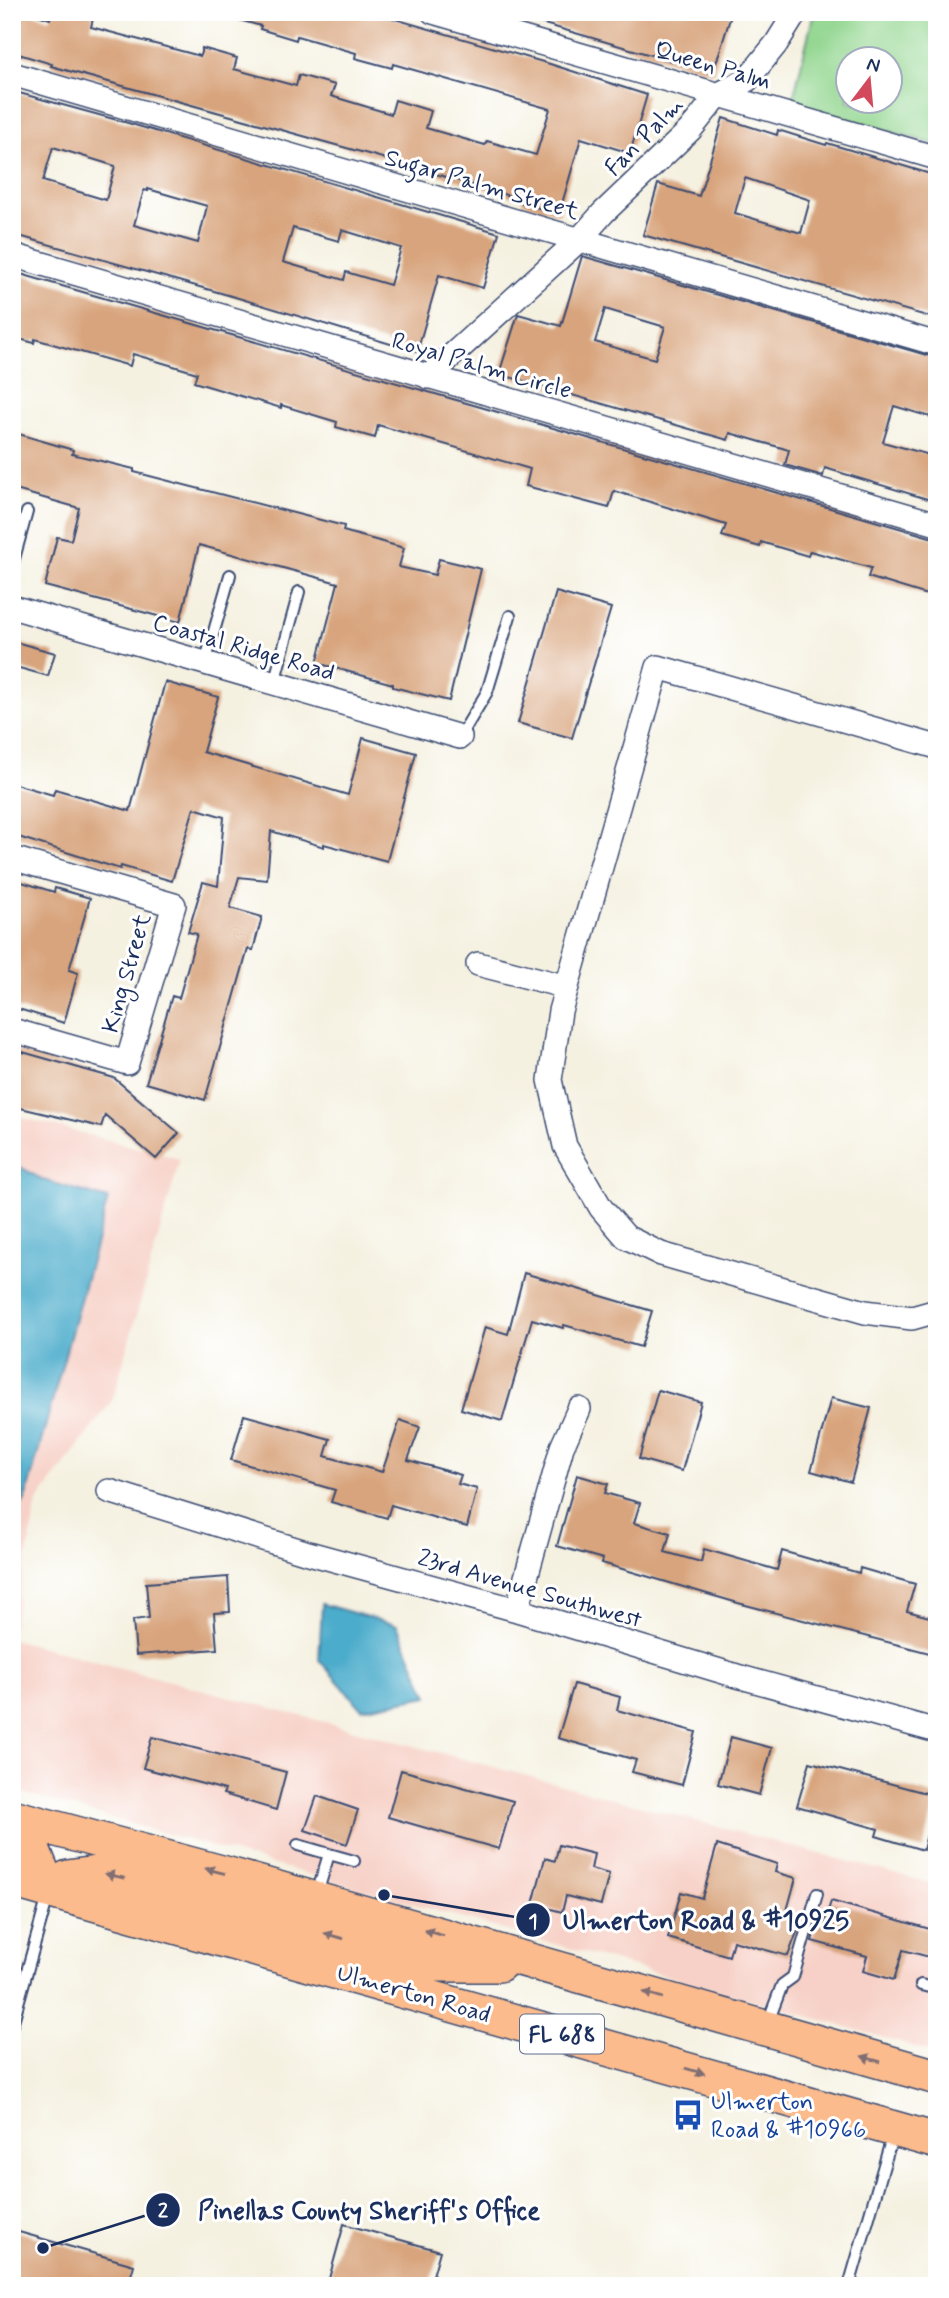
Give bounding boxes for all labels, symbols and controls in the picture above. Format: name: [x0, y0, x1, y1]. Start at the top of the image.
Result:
street label: Queen Palm: [651, 35, 774, 98]
north arrow: [834, 46, 904, 116]
text: N: [864, 51, 883, 79]
street label: Fan Palm: [599, 91, 692, 184]
street label: Sugar Palm Street: [380, 143, 582, 231]
street label: Royal Palm Circle: [388, 326, 575, 407]
street label: Coastal Ridge Road: [149, 608, 338, 689]
street label: King Street: [96, 910, 161, 1037]
street label: 23rd Avenue Southwest: [414, 1543, 646, 1636]
one-way arrow: [204, 1865, 226, 1876]
one-way arrow: [104, 1870, 126, 1881]
callout: Ulmerton Road & #10925: [515, 1897, 863, 1944]
text: Ulmerton Road & #10925: [563, 1905, 849, 1939]
text: 1: [528, 1908, 538, 1936]
one-way arrow: [423, 1927, 445, 1938]
one-way arrow: [323, 1930, 345, 1941]
street label: Ulmerton Road: [333, 1958, 494, 2031]
one-way arrow: [642, 1990, 663, 2000]
road number: FL 688: [520, 2014, 604, 2054]
one-way arrow: [860, 2053, 881, 2063]
one-way arrow: [684, 2067, 705, 2077]
place label: Ulmerton Road & #10966: [711, 2087, 866, 2146]
bus stop icon: Ulmerton Road & #10966: [671, 2098, 705, 2132]
callout: Pinellas County Sheriff's Office: [146, 2186, 557, 2233]
text: Pinellas County Sheriff's Office: [198, 2195, 540, 2229]
text: 2: [158, 2197, 169, 2225]

